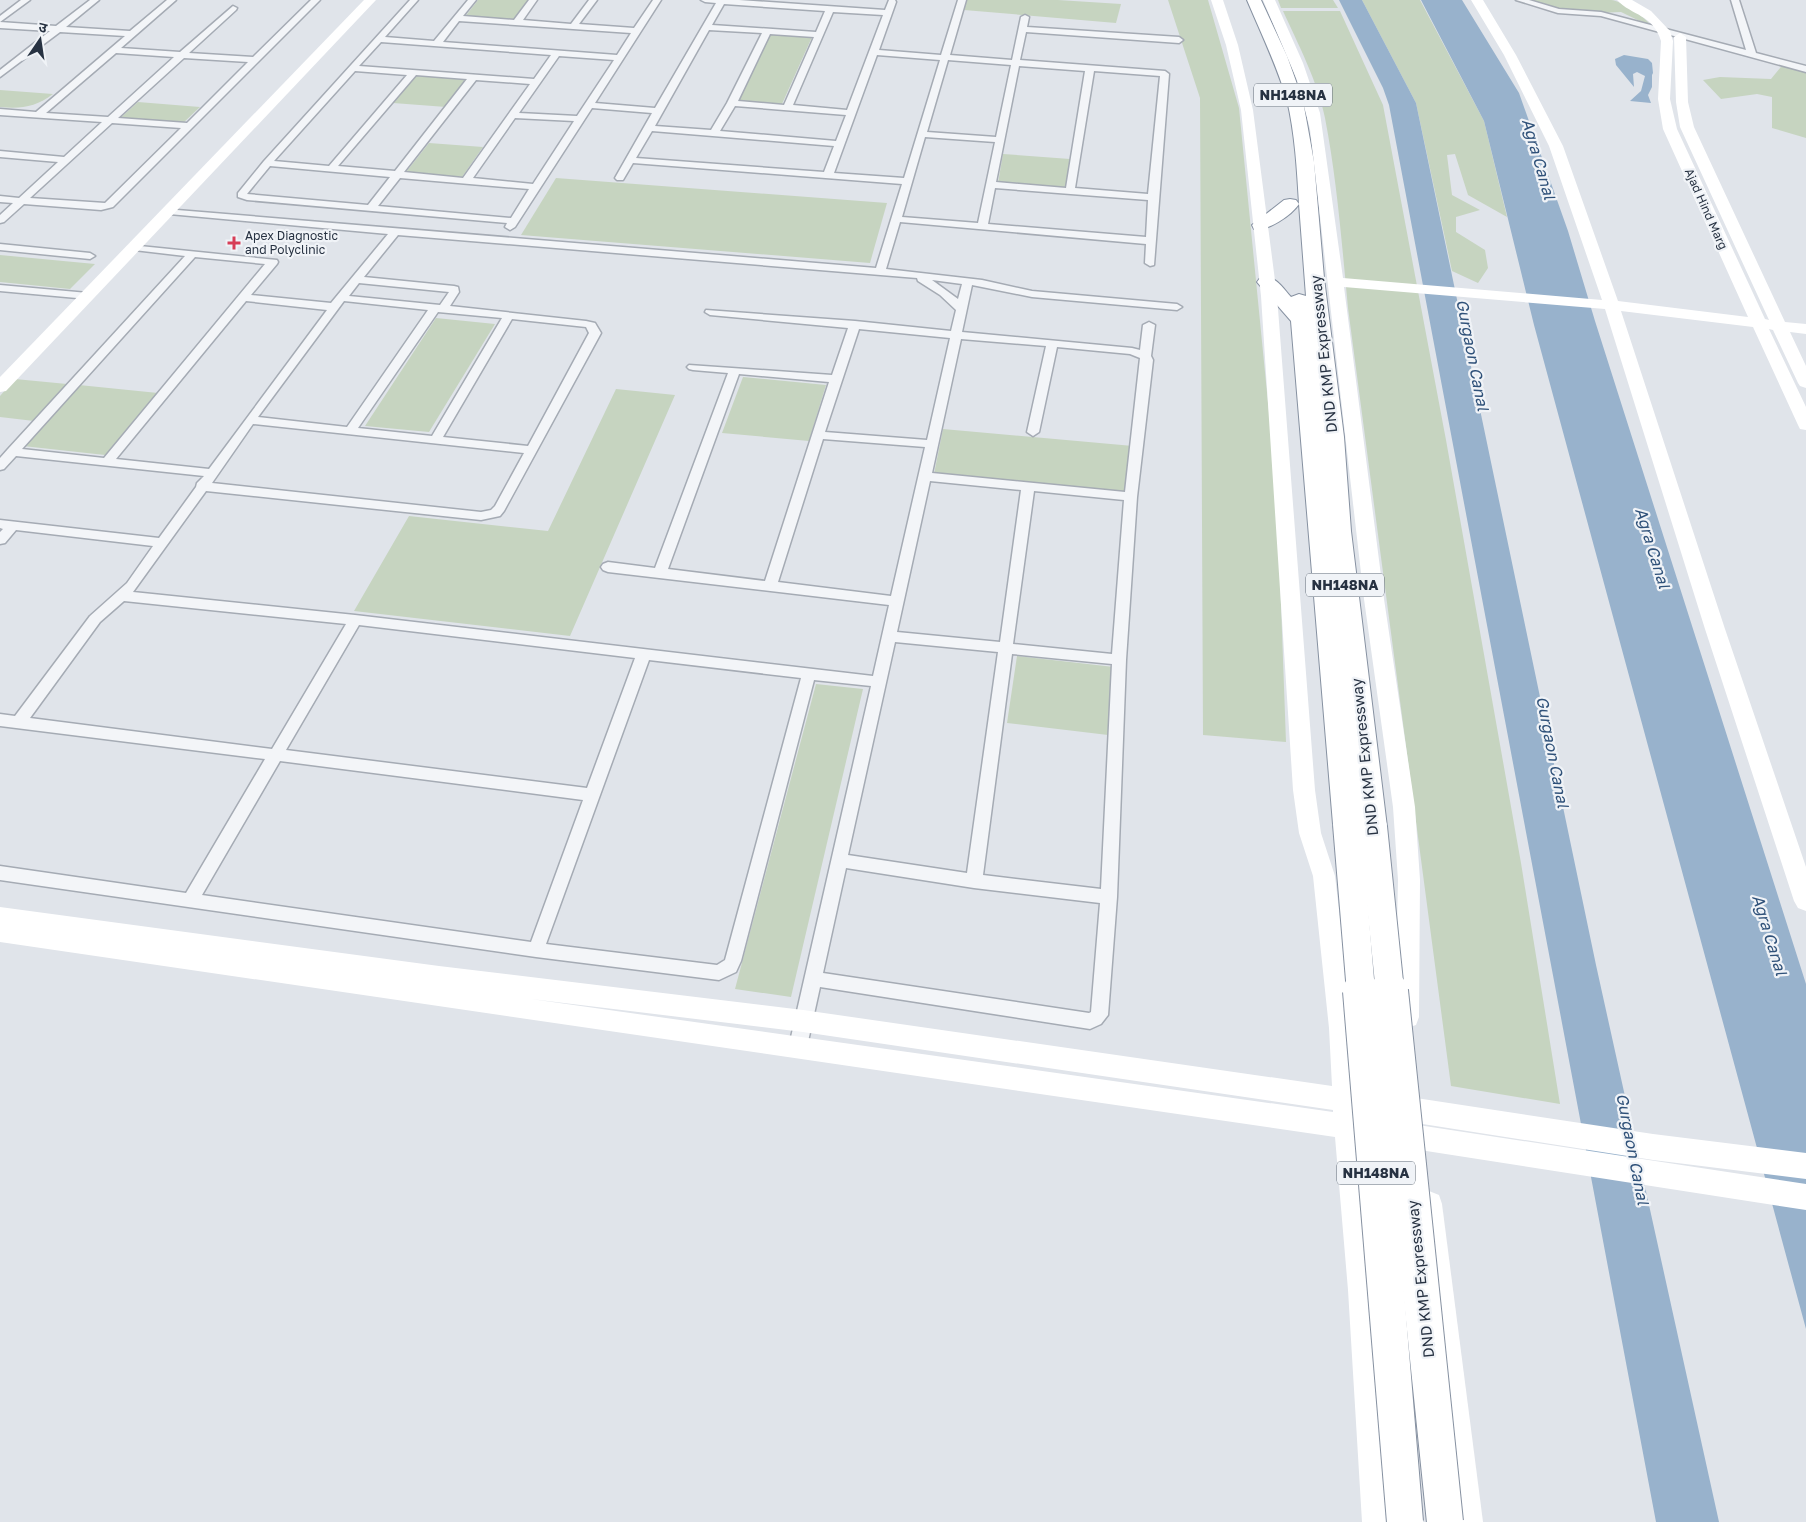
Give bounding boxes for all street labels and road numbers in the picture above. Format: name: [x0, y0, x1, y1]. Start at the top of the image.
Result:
road number: NH148NA: [1254, 84, 1332, 106]
street label: Ajad Hind Marg: [1682, 166, 1731, 252]
street label: DND KMP Expressway: [1306, 274, 1340, 434]
road number: NH148NA: [1306, 574, 1384, 596]
street label: DND KMP Expressway: [1347, 677, 1381, 837]
road number: NH148NA: [1337, 1162, 1415, 1184]
street label: DND KMP Expressway: [1403, 1199, 1437, 1359]

